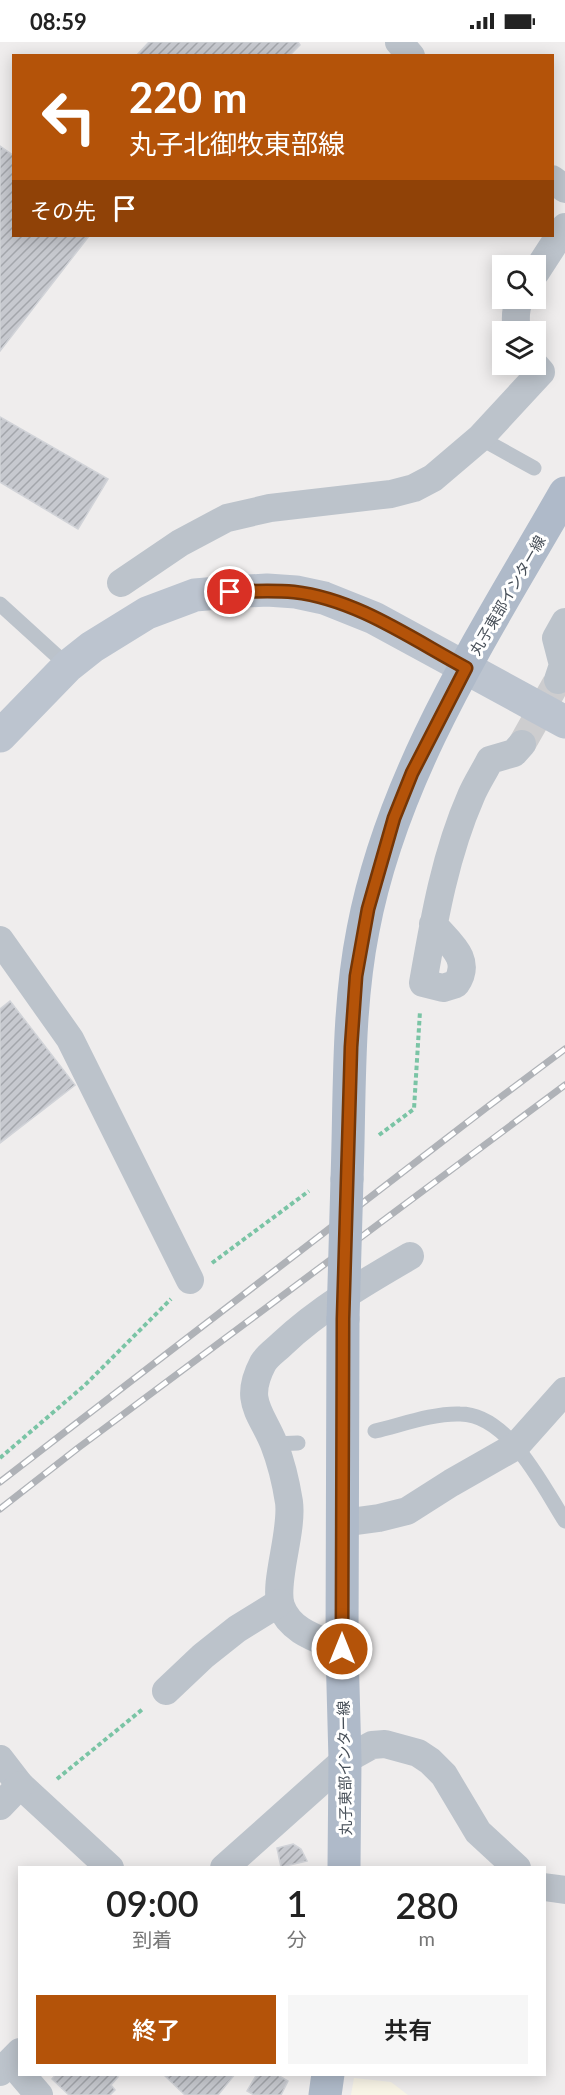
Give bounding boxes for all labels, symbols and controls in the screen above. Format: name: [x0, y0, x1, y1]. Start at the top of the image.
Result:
text: 08:59: [30, 8, 87, 35]
text: 220 m: [129, 72, 247, 122]
icon: left: [30, 78, 108, 156]
text: 丸子北御牧東部線: [129, 127, 345, 160]
icon: arrive: [108, 192, 141, 225]
text: その先: [30, 197, 96, 224]
map controls: [492, 255, 546, 375]
button: search: [492, 255, 546, 309]
button: layers: [492, 321, 546, 375]
street label: 丸子東部インター線: [465, 532, 549, 658]
pin: [204, 566, 255, 617]
icon: arrive: [213, 575, 246, 608]
position arrow: [310, 1617, 374, 1681]
street label: 丸子東部インター線: [334, 1700, 354, 1836]
text: 09:00: [106, 1881, 199, 1925]
text: 1: [287, 1881, 307, 1925]
text: 280: [395, 1883, 458, 1927]
text: m: [418, 1926, 435, 1950]
text: 到着: [132, 1927, 172, 1951]
text: 分: [287, 1927, 307, 1951]
button: 終了: [36, 1995, 276, 2064]
button: 共有: [288, 1995, 528, 2064]

